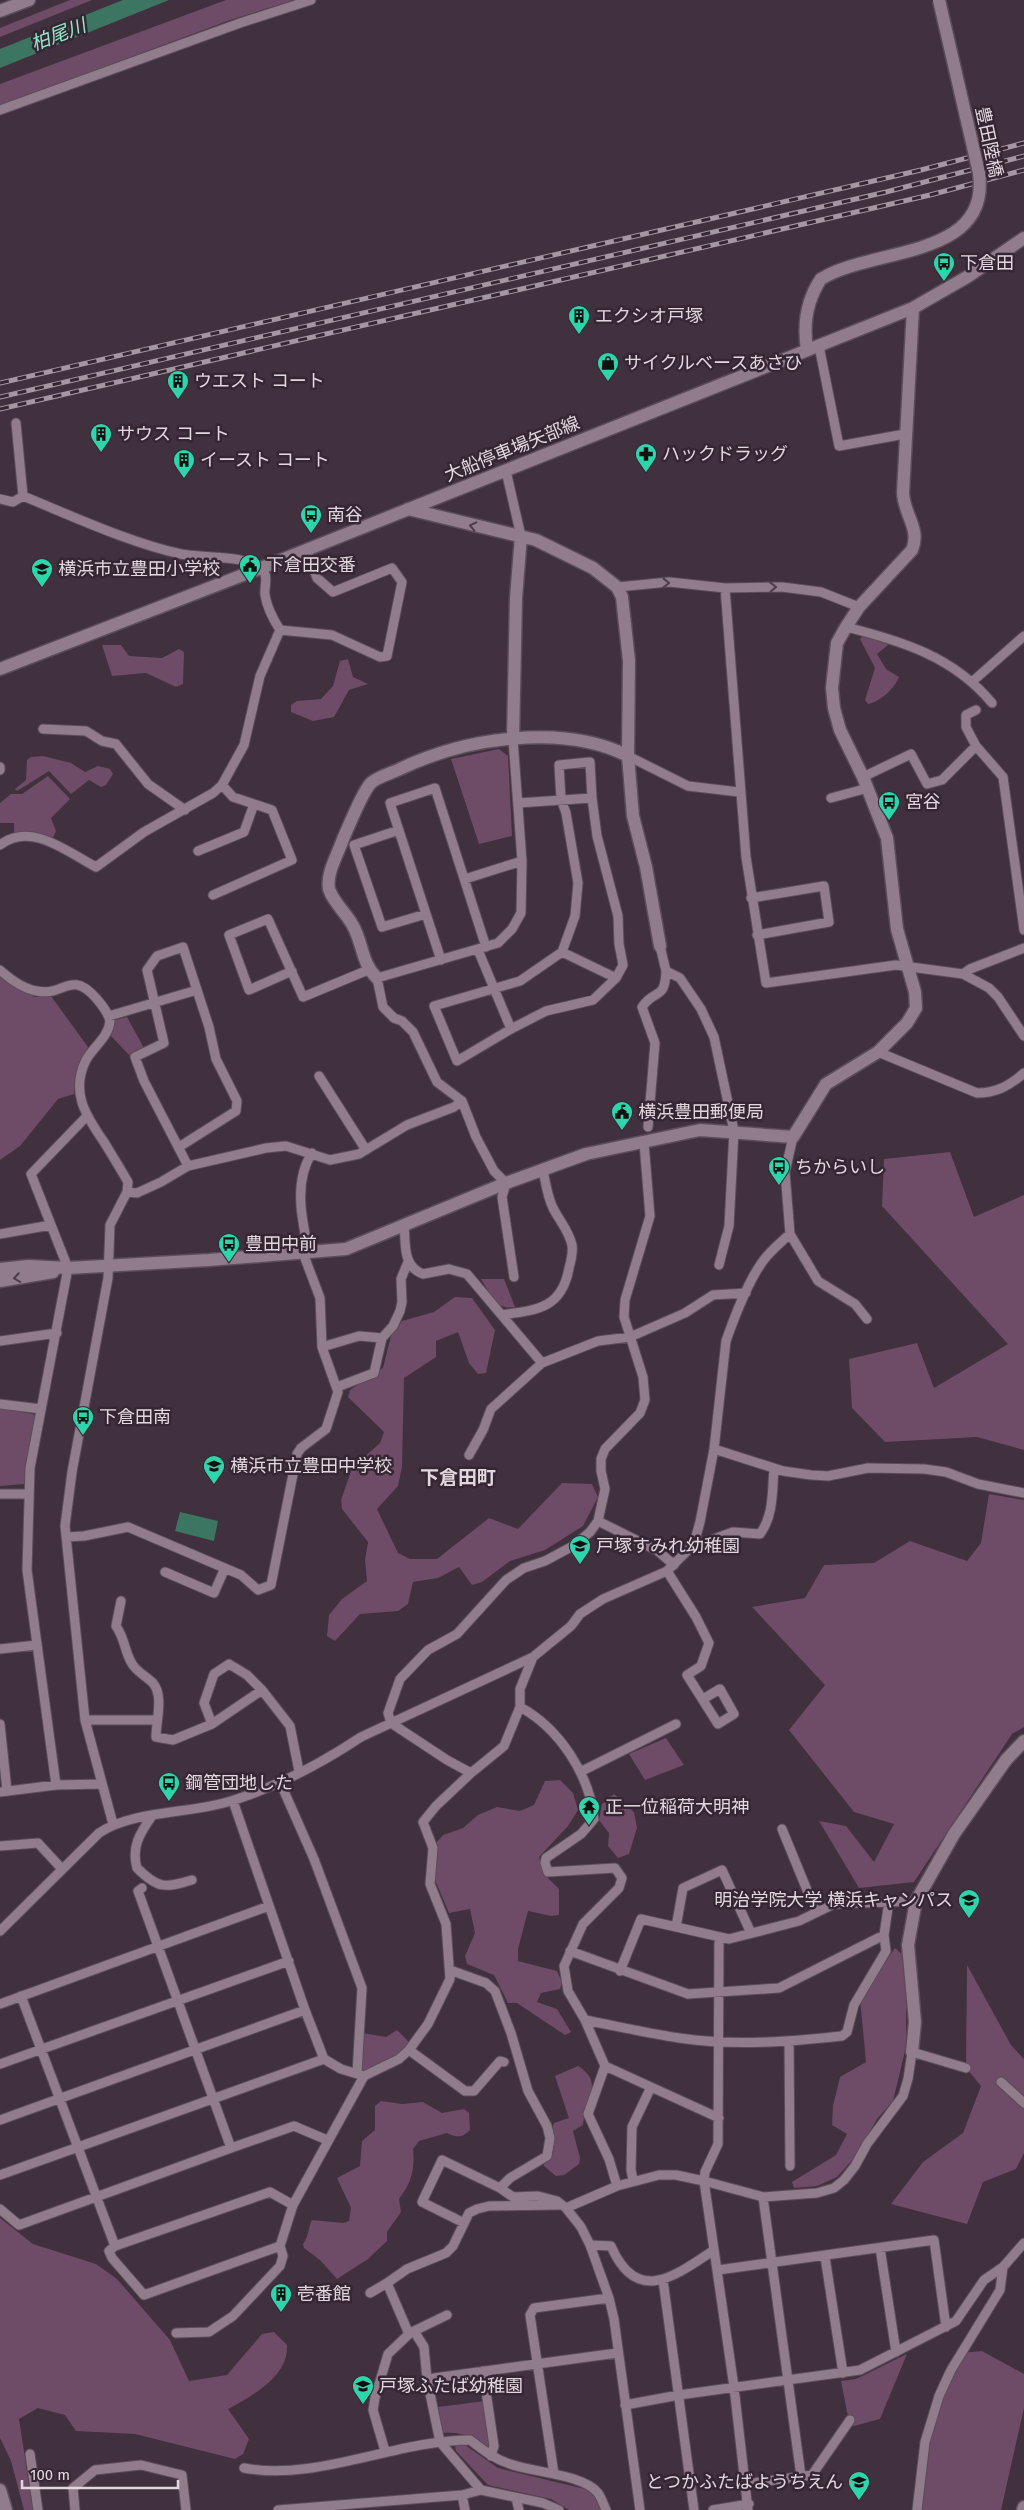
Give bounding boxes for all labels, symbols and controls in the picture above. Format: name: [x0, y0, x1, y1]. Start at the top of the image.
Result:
water label: 柏尾川: [27, 13, 91, 55]
street label: 豊田陸橋: [971, 104, 1007, 180]
bus stop icon: 下倉田: [932, 251, 956, 282]
place label: 下倉田: [960, 252, 1014, 274]
building icon: エクシオ戸塚: [567, 304, 591, 335]
place label: エクシオ戸塚: [595, 305, 703, 327]
shop icon: サイクルベースあさひ: [596, 351, 620, 382]
place label: サイクルベースあさひ: [624, 352, 802, 374]
building icon: ウエスト コート: [166, 369, 190, 400]
place label: ウエスト コート: [194, 370, 325, 392]
street label: 大船停車場矢部線: [441, 412, 583, 486]
building icon: サウス コート: [89, 422, 113, 453]
place label: サウス コート: [117, 423, 230, 445]
pharmacy icon: ハックドラッグ: [634, 442, 658, 473]
place label: ハックドラッグ: [662, 443, 788, 465]
building icon: イースト コート: [172, 448, 196, 479]
place label: イースト コート: [200, 449, 330, 471]
bus stop icon: 南谷: [299, 503, 323, 534]
place label: 南谷: [327, 504, 363, 526]
one-way arrow: [469, 521, 478, 532]
public building icon: 下倉田交番: [238, 553, 262, 584]
place label: 下倉田交番: [266, 554, 356, 576]
school or university icon: 横浜市立豊田小学校: [30, 557, 54, 588]
place label: 横浜市立豊田小学校: [58, 558, 220, 580]
one-way arrow: [662, 578, 670, 588]
one-way arrow: [770, 582, 778, 592]
bus stop icon: 宮谷: [877, 790, 901, 821]
place label: 宮谷: [905, 791, 941, 813]
public building icon: 横浜豊田郵便局: [610, 1100, 634, 1131]
place label: 横浜豊田郵便局: [638, 1101, 764, 1123]
bus stop icon: ちからいし: [767, 1155, 791, 1186]
place label: ちからいし: [795, 1156, 885, 1178]
bus stop icon: 豊田中前: [217, 1232, 241, 1263]
place label: 豊田中前: [245, 1233, 317, 1255]
one-way arrow: [13, 1273, 21, 1283]
bus stop icon: 下倉田南: [71, 1405, 95, 1436]
place label: 下倉田南: [99, 1406, 171, 1428]
school or university icon: 横浜市立豊田中学校: [202, 1454, 226, 1485]
place label: 横浜市立豊田中学校: [230, 1455, 392, 1477]
district label: 下倉田町: [420, 1466, 496, 1489]
school or university icon: 戸塚すみれ幼稚園: [568, 1534, 592, 1565]
place label: 戸塚すみれ幼稚園: [596, 1535, 740, 1557]
bus stop icon: 鋼管団地した: [157, 1771, 181, 1802]
place label: 鋼管団地した: [185, 1772, 293, 1794]
temple icon: 正一位稲荷大明神: [577, 1795, 601, 1826]
place label: 正一位稲荷大明神: [605, 1796, 749, 1818]
school or university icon: 明治学院大学 横浜キャンパス: [957, 1888, 981, 1919]
place label: 明治学院大学 横浜キャンパス: [714, 1889, 953, 1911]
building icon: 壱番館: [269, 2282, 293, 2313]
place label: 壱番館: [297, 2283, 351, 2305]
school or university icon: 戸塚ふたば幼稚園: [351, 2374, 375, 2405]
place label: 戸塚ふたば幼稚園: [379, 2375, 523, 2397]
scale bar: [22, 2458, 179, 2490]
text: 100 m: [30, 2466, 70, 2484]
school or university icon: とつかふたばようちえん: [847, 2470, 871, 2501]
place label: とつかふたばようちえん: [646, 2471, 843, 2493]

